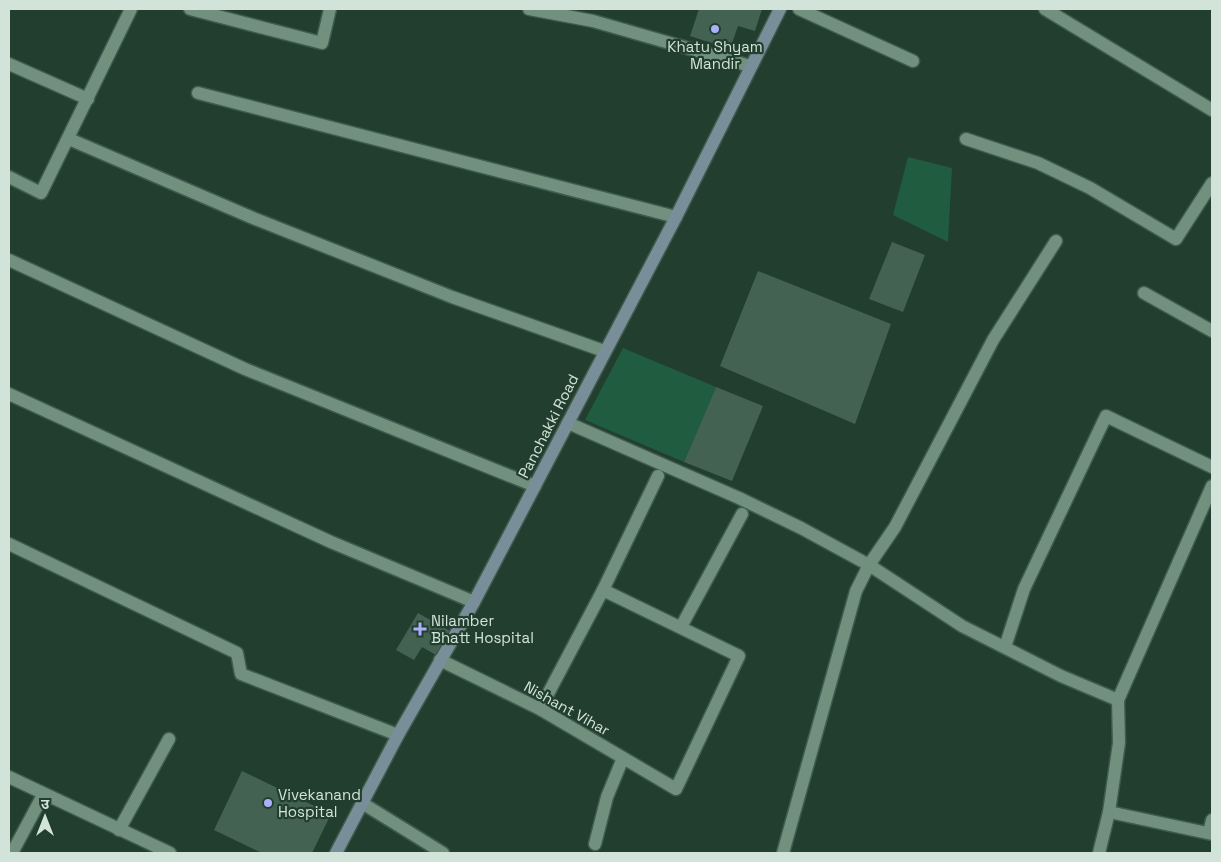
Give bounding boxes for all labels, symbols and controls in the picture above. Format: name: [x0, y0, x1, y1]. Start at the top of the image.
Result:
marker: Khatu Shyam Mandir: [709, 23, 721, 35]
place label: Khatu Shyam Mandir: [667, 37, 763, 73]
street label: Panchakki Road: [514, 371, 582, 481]
place label: Nilamber Bhatt Hospital: [431, 611, 534, 647]
marker: Nilamber Bhatt Hospital: [413, 622, 427, 636]
street label: Nishant Vihar: [521, 677, 614, 740]
place label: Vivekanand Hospital: [278, 785, 361, 821]
north arrow: [20, 792, 70, 842]
text: उ: [41, 795, 50, 813]
marker: Vivekanand Hospital: [262, 797, 274, 809]

